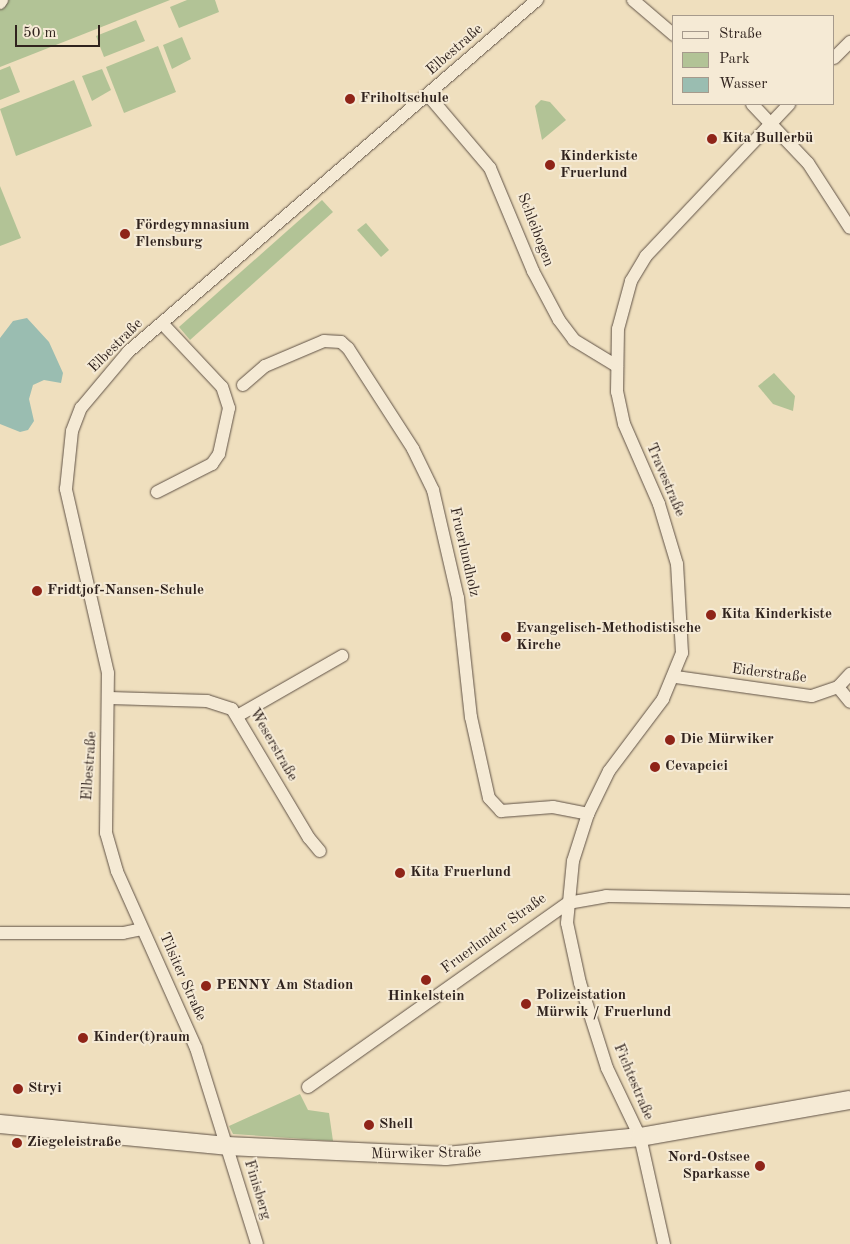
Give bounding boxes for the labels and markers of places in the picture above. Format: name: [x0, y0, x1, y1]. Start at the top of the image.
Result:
place label: Friholtschule: [360, 90, 449, 108]
marker: Friholtschule: [344, 93, 356, 105]
place label: Kita Bullerbü: [722, 130, 813, 148]
marker: Kita Bullerbü: [706, 133, 718, 145]
place label: Kinderkiste Fruerlund: [560, 147, 638, 182]
marker: Kinderkiste Fruerlund: [544, 159, 556, 171]
place label: Fördegymnasium Flensburg: [135, 216, 250, 251]
marker: Fördegymnasium Flensburg: [119, 228, 131, 240]
place label: Fridtjof-Nansen-Schule: [47, 582, 204, 600]
marker: Fridtjof-Nansen-Schule: [31, 585, 43, 597]
place label: Kita Kinderkiste: [721, 606, 832, 624]
marker: Kita Kinderkiste: [705, 609, 717, 621]
place label: Evangelisch-Methodistische Kirche: [516, 619, 701, 654]
marker: Evangelisch-Methodistische Kirche: [500, 631, 512, 643]
place label: Die Mürwiker: [680, 731, 774, 749]
marker: Die Mürwiker: [664, 734, 676, 746]
place label: Cevapcici: [665, 758, 728, 776]
marker: Cevapcici: [649, 761, 661, 773]
place label: Kita Fruerlund: [410, 864, 511, 882]
marker: Kita Fruerlund: [394, 867, 406, 879]
marker: Hinkelstein: [420, 974, 432, 986]
place label: PENNY Am Stadion: [216, 977, 353, 995]
marker: PENNY Am Stadion: [200, 980, 212, 992]
place label: Polizeistation Mürwik / Fruerlund: [536, 986, 671, 1021]
place label: Hinkelstein: [387, 988, 465, 1006]
marker: Polizeistation Mürwik / Fruerlund: [520, 998, 532, 1010]
place label: Kinder(t)raum: [93, 1029, 190, 1047]
marker: Kinder(t)raum: [77, 1032, 89, 1044]
place label: Stryi: [28, 1080, 62, 1098]
marker: Stryi: [12, 1083, 24, 1095]
place label: Shell: [379, 1116, 413, 1134]
marker: Shell: [363, 1119, 375, 1131]
place label: Ziegeleistraße: [27, 1134, 121, 1152]
marker: Ziegeleistraße: [11, 1137, 23, 1149]
place label: Nord-Ostsee Sparkasse: [668, 1148, 750, 1183]
marker: Nord-Ostsee Sparkasse: [754, 1160, 766, 1172]

